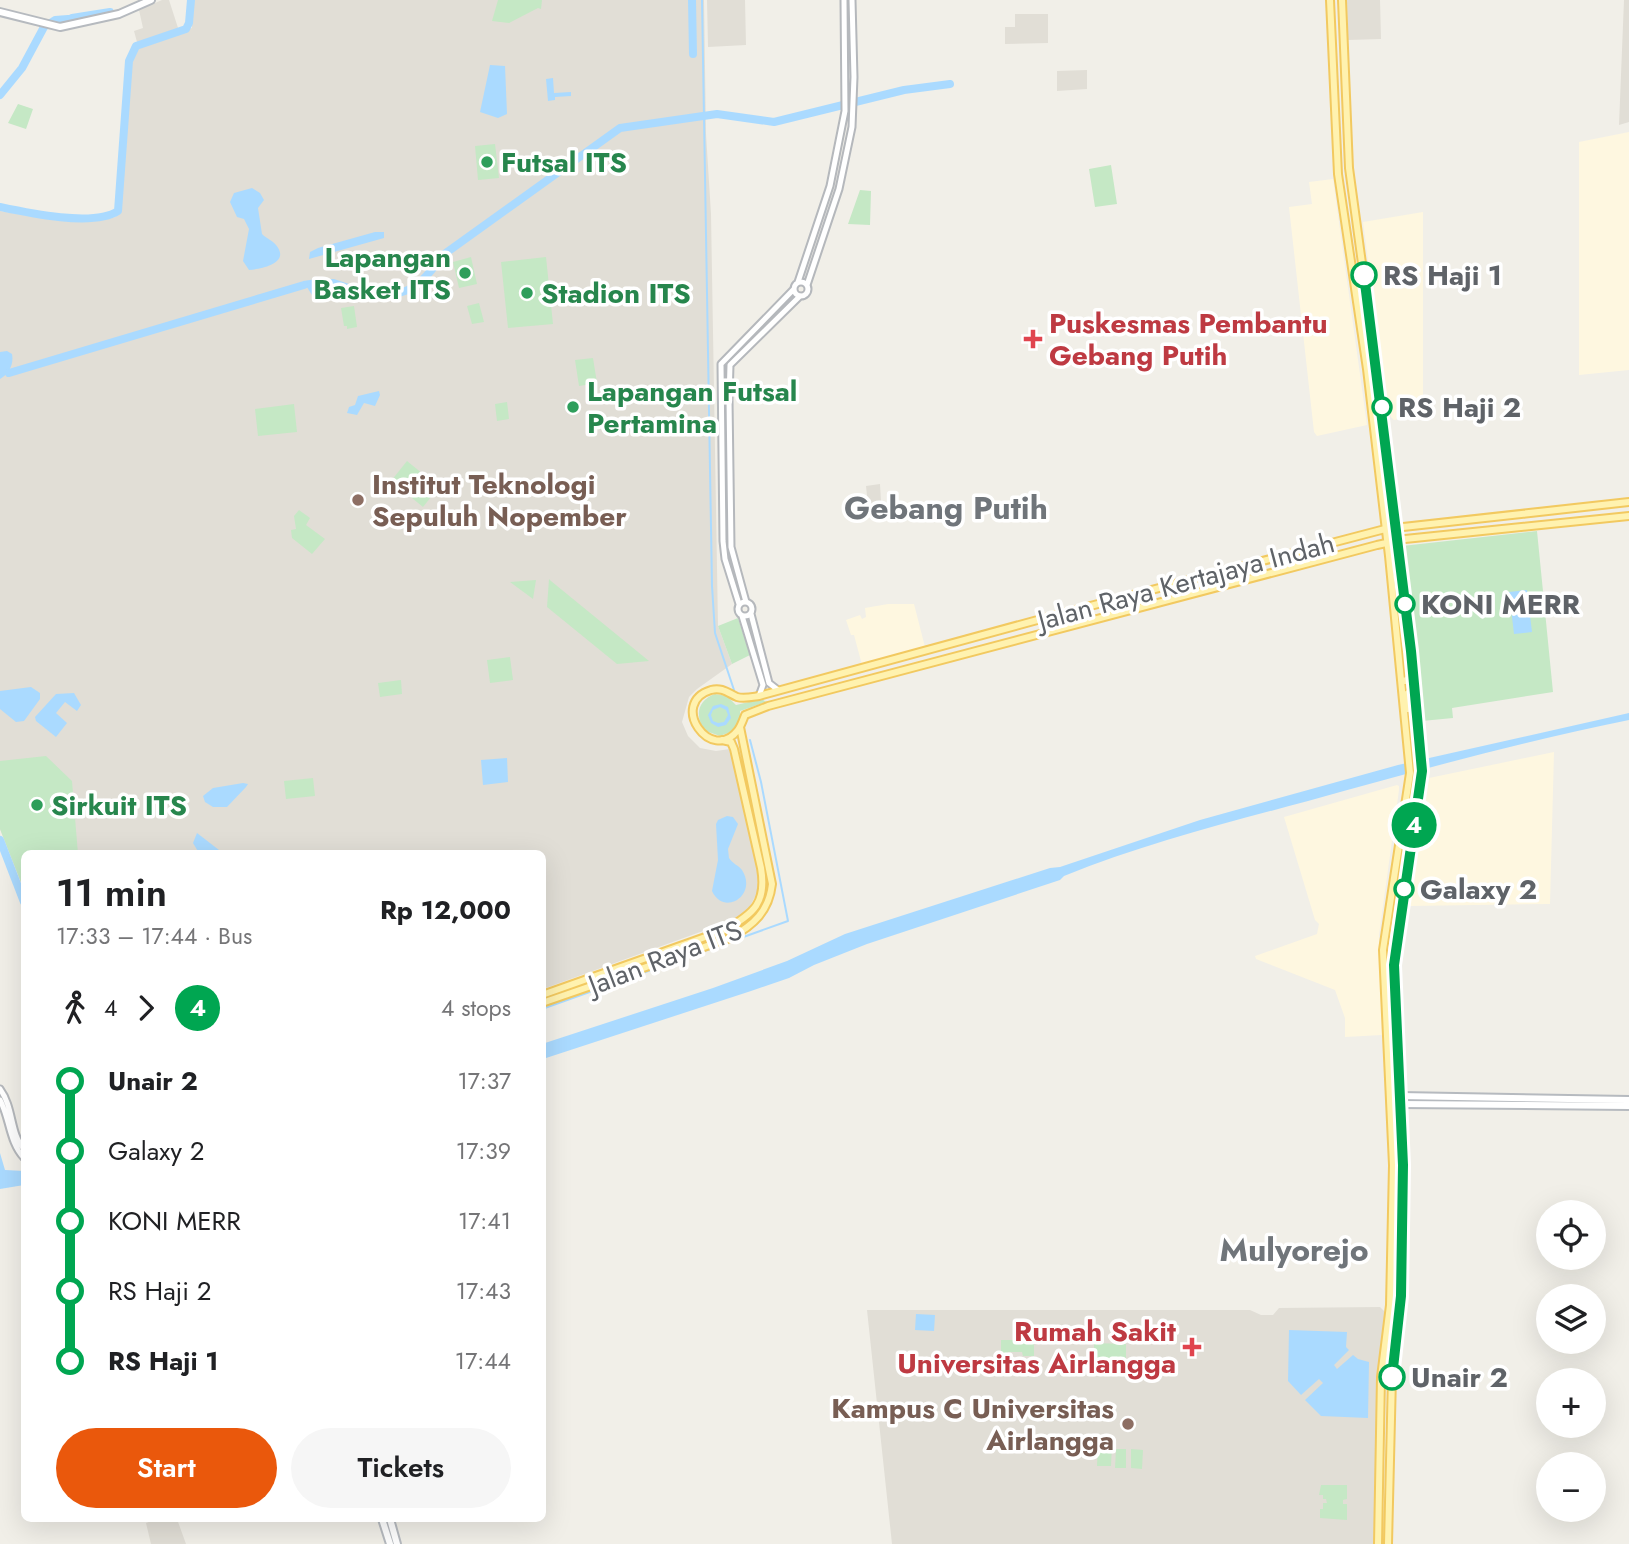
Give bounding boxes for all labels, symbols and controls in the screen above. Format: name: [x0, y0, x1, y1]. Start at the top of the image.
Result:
place label: Futsal ITS: [501, 142, 627, 183]
marker: Futsal ITS: [479, 154, 495, 170]
place label: Lapangan Basket ITS: [313, 237, 451, 310]
place label: RS Haji 1: [1383, 255, 1502, 296]
marker: RS Haji 1: [1351, 262, 1377, 288]
marker: Lapangan Basket ITS: [457, 265, 473, 281]
place label: Stadion ITS: [541, 273, 691, 314]
marker: Stadion ITS: [519, 285, 535, 301]
place label: Puskesmas Pembantu Gebang Putih: [1049, 303, 1328, 376]
marker: Puskesmas Pembantu Gebang Putih: [1023, 329, 1043, 349]
place label: Lapangan Futsal Pertamina: [587, 371, 797, 444]
place label: RS Haji 2: [1398, 387, 1521, 428]
marker: RS Haji 2: [1372, 397, 1392, 417]
marker: Lapangan Futsal Pertamina: [565, 399, 581, 415]
place label: Institut Teknologi Sepuluh Nopember: [372, 464, 627, 537]
district label: Gebang Putih: [844, 485, 1048, 531]
marker: Institut Teknologi Sepuluh Nopember: [350, 492, 366, 508]
street label: Jalan Raya Kertajaya Indah: [1029, 522, 1339, 642]
place label: KONI MERR: [1421, 584, 1580, 625]
marker: KONI MERR: [1395, 594, 1415, 614]
place label: Sirkuit ITS: [51, 785, 187, 826]
marker: Sirkuit ITS: [29, 797, 45, 813]
line badge: 4: [1391, 802, 1437, 848]
text: 4: [1406, 807, 1422, 842]
text: 11 min: [56, 865, 167, 920]
place label: Galaxy 2: [1420, 869, 1537, 910]
marker: Galaxy 2: [1394, 879, 1414, 899]
text: Rp 12,000: [380, 891, 511, 929]
street label: Jalan Raya ITS: [579, 909, 748, 1007]
text: 17:33 – 17:44 · Bus: [56, 919, 252, 953]
icon: walk: [56, 989, 94, 1027]
icon: forward: [127, 989, 165, 1027]
text: 4: [189, 990, 206, 1025]
text: 4: [104, 991, 117, 1025]
text: 4 stops: [441, 991, 511, 1025]
text: Unair 2: [108, 1062, 198, 1100]
text: 17:37: [457, 1064, 511, 1098]
text: Galaxy 2: [108, 1132, 205, 1170]
text: 17:39: [456, 1134, 511, 1168]
map controls: [1536, 1200, 1606, 1522]
button: locate: [1536, 1200, 1606, 1270]
text: KONI MERR: [108, 1202, 241, 1240]
text: 17:41: [458, 1204, 511, 1238]
district label: Mulyorejo: [1219, 1227, 1369, 1273]
text: RS Haji 2: [108, 1272, 212, 1310]
text: 17:43: [456, 1274, 511, 1308]
button: layers: [1536, 1284, 1606, 1354]
place label: Rumah Sakit Universitas Airlangga: [897, 1311, 1176, 1384]
marker: Rumah Sakit Universitas Airlangga: [1182, 1337, 1202, 1357]
text: RS Haji 1: [108, 1342, 219, 1380]
text: 17:44: [455, 1344, 511, 1378]
place label: Unair 2: [1411, 1357, 1508, 1398]
marker: Unair 2: [1379, 1364, 1405, 1390]
button: +: [1536, 1368, 1606, 1438]
place label: Kampus C Universitas Airlangga: [831, 1388, 1114, 1461]
marker: Kampus C Universitas Airlangga: [1120, 1416, 1136, 1432]
button: Start: [56, 1428, 277, 1508]
button: Tickets: [291, 1428, 511, 1508]
button: −: [1536, 1452, 1606, 1522]

